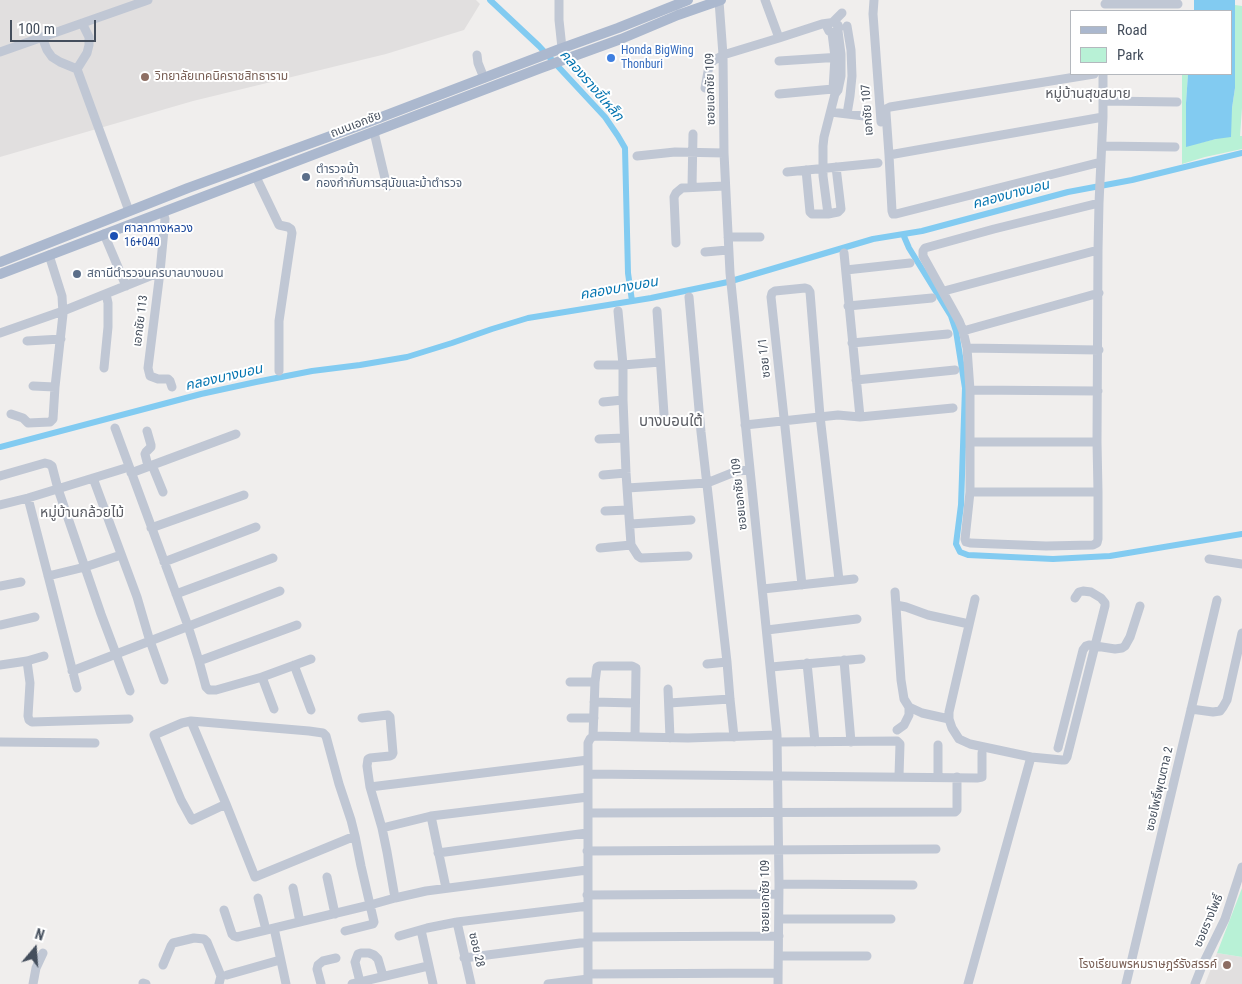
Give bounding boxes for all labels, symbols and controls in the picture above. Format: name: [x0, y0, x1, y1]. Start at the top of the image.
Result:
scale bar: [12, 10, 99, 42]
legend: [1070, 10, 1232, 75]
text: 100 m: [18, 20, 55, 38]
text: Road: [1117, 21, 1147, 39]
place label: Honda BigWing Thonburi: [621, 44, 694, 72]
text: Park: [1117, 46, 1144, 64]
water label: คลองรางขี้เหล็ก: [556, 47, 626, 125]
marker: Honda BigWing Thonburi: [605, 52, 617, 64]
street label: ซอยเอกชัย 109: [703, 53, 719, 125]
place label: วิทยาลัยเทคนิคราชสิทธาราม: [155, 70, 288, 84]
marker: วิทยาลัยเทคนิคราชสิทธาราม: [139, 71, 151, 83]
street label: เอกชัย 107: [859, 84, 877, 136]
district label: หมู่บ้านสุขสบาย: [1045, 86, 1131, 102]
street label: ถนนเอกชัย: [329, 109, 383, 141]
place label: ตำรวจม้า กองกำกับการสุนัขและม้าตำรวจ: [316, 163, 462, 191]
marker: ตำรวจม้า กองกำกับการสุนัขและม้าตำรวจ: [300, 171, 312, 183]
water label: คลองบางบอน: [971, 177, 1051, 213]
place label: ศาลาทางหลวง 16+040: [124, 222, 193, 250]
marker: ศาลาทางหลวง 16+040: [108, 230, 120, 242]
place label: สถานีตำรวจนครบาลบางบอน: [87, 267, 224, 281]
marker: สถานีตำรวจนครบาลบางบอน: [71, 268, 83, 280]
water label: คลองบางบอน: [579, 274, 659, 304]
street label: เอกชัย 113: [131, 294, 151, 348]
street label: ซอย 1/1: [756, 337, 774, 379]
water label: คลองบางบอน: [184, 361, 264, 395]
district label: บางบอนใต้: [639, 413, 703, 431]
street label: ซอยเอกชัย 109: [729, 457, 751, 531]
district label: หมู่บ้านกล้วยไม้: [40, 505, 124, 521]
street label: ซอยโพธิ์พุฒตาล 2: [1143, 745, 1177, 833]
street label: ซอยเอกชัย 109: [759, 860, 773, 932]
street label: ซอยรางโพธิ์: [1191, 892, 1227, 950]
north arrow: [10, 924, 60, 974]
text: N: [33, 926, 46, 944]
street label: ซอย 28: [465, 931, 487, 969]
place label: โรงเรียนพรหมราษฎร์รังสรรค์: [1079, 958, 1217, 972]
marker: โรงเรียนพรหมราษฎร์รังสรรค์: [1221, 959, 1233, 971]

